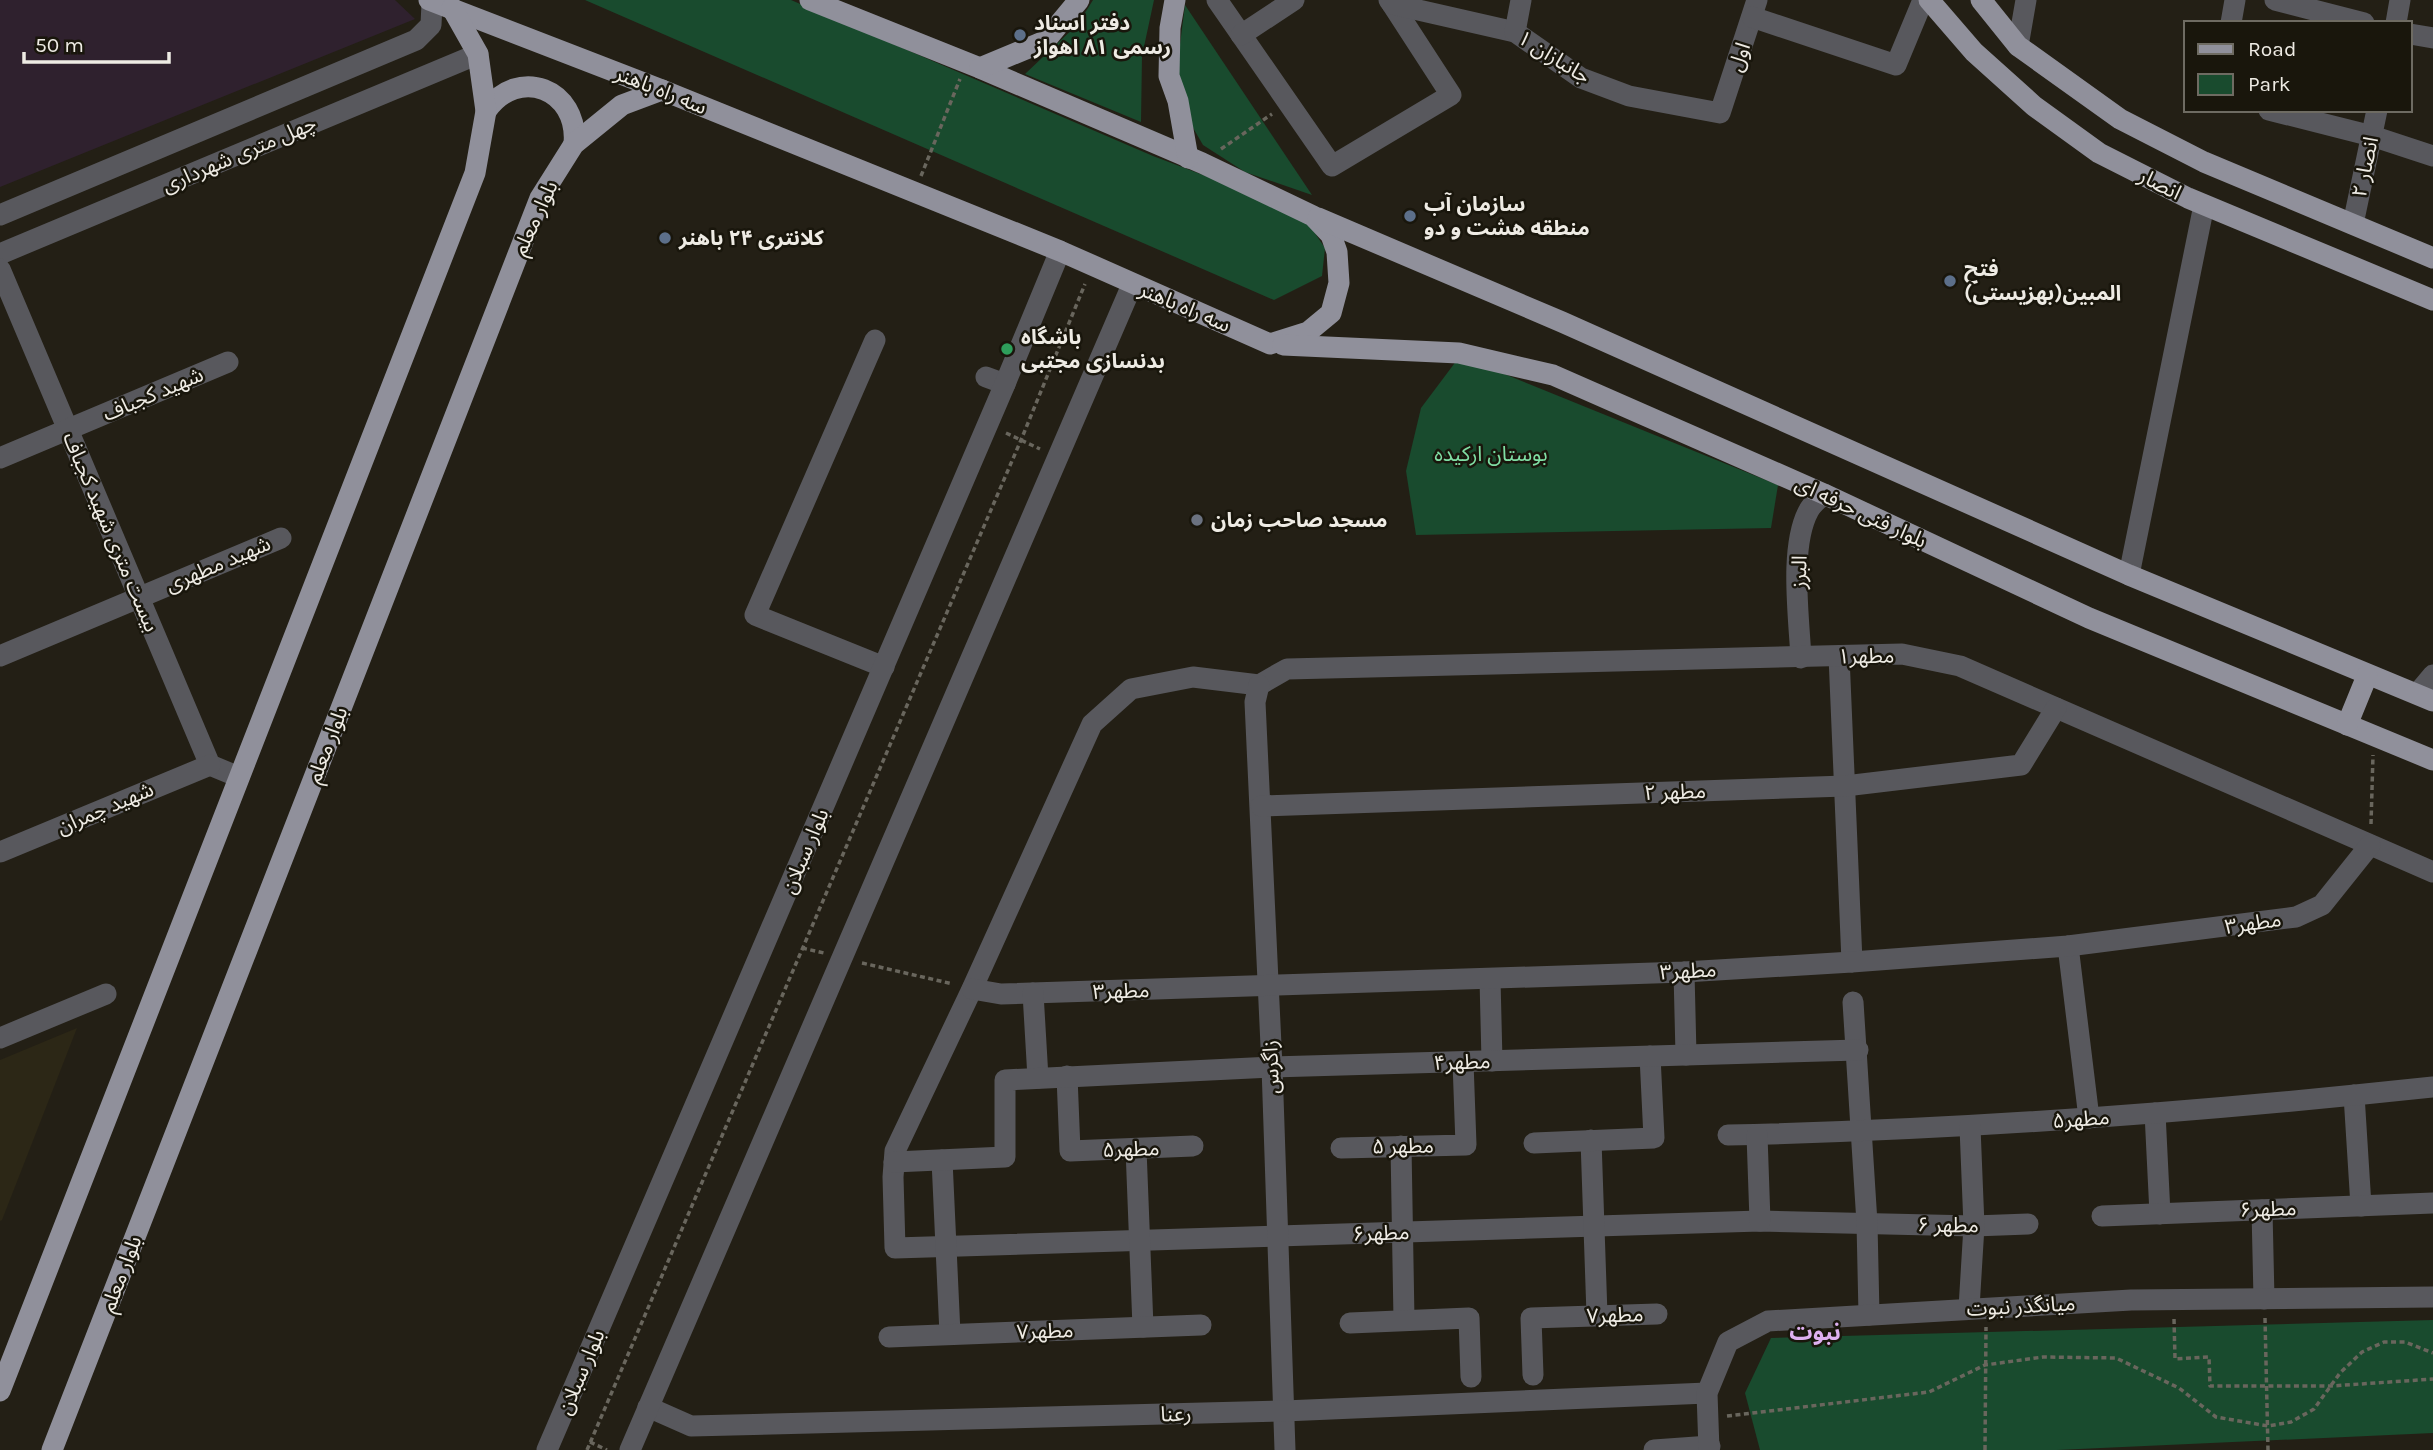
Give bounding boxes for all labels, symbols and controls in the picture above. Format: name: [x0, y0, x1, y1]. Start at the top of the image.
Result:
place label: دفتر اسناد رسمی ۸۱ اهواز: [1033, 11, 1171, 59]
scale bar: [24, 21, 170, 65]
legend: [2184, 21, 2412, 112]
street label: جانبازان ۱: [1513, 25, 1595, 89]
marker: دفتر اسناد رسمی ۸۱ اهواز: [1012, 27, 1028, 43]
text: 50 m: [35, 33, 84, 57]
text: Road: [2248, 37, 2296, 61]
street label: اول: [1723, 39, 1755, 75]
street label: سه راه باهنر: [611, 60, 710, 119]
text: Park: [2248, 72, 2291, 96]
street label: چهل متری شهرداری: [158, 111, 320, 198]
street label: انصار ۲: [2347, 134, 2383, 200]
street label: انصار: [2134, 163, 2185, 205]
street label: بلوار معلم: [507, 177, 565, 260]
place label: سازمان آب منطقه هشت و دو: [1424, 192, 1590, 240]
marker: سازمان آب منطقه هشت و دو: [1402, 208, 1418, 224]
place label: کلانتری ۲۴ باهنر: [678, 226, 824, 250]
marker: کلانتری ۲۴ باهنر: [657, 230, 673, 246]
place label: فتح المبین(بهزیستی): [1964, 257, 2121, 305]
marker: فتح المبین(بهزیستی): [1942, 273, 1958, 289]
street label: سه راه باهنر: [1135, 277, 1234, 337]
place label: باشگاه بدنسازی مجتبی: [1021, 325, 1165, 373]
marker: باشگاه بدنسازی مجتبی: [999, 341, 1015, 357]
street label: شهید کجباف: [99, 362, 207, 426]
street label: بیست متری شهید کجباف: [58, 429, 164, 635]
park label: بوستان ارکیده: [1434, 442, 1548, 466]
street label: بلوار فنی حرفه ای: [1791, 471, 1931, 553]
place label: مسجد صاحب زمان: [1211, 508, 1388, 532]
marker: مسجد صاحب زمان: [1189, 512, 1205, 528]
street label: شهید مطهری: [162, 531, 274, 597]
street label: البرز: [1786, 555, 1812, 590]
street label: مطهر۱: [1837, 644, 1895, 668]
street label: بلوار معلم: [302, 704, 355, 788]
street label: شهید چمران: [53, 777, 157, 840]
street label: مطهر ۲: [1644, 779, 1706, 805]
street label: بلوار سبلان: [776, 805, 834, 897]
street label: مطهر۳: [2223, 907, 2283, 939]
street label: مطهر۳: [1659, 958, 1717, 984]
street label: مطهر۳: [1092, 978, 1150, 1004]
street label: زاگرس: [1258, 1040, 1284, 1094]
street label: مطهر۴: [1433, 1049, 1491, 1075]
street label: مطهر۵: [2052, 1105, 2110, 1133]
street label: مطهر ۵: [1372, 1133, 1434, 1159]
street label: مطهر۵: [1102, 1136, 1160, 1162]
street label: مطهر۶: [2239, 1196, 2297, 1222]
street label: مطهر ۶: [1917, 1212, 1979, 1238]
street label: مطهر۶: [1352, 1220, 1410, 1246]
street label: بلوار معلم: [96, 1233, 149, 1317]
street label: میانگذر نبوت: [1966, 1291, 2076, 1321]
street label: مطهر۷: [1586, 1302, 1644, 1328]
street label: مطهر۷: [1016, 1318, 1074, 1344]
district label: نبوت: [1789, 1319, 1841, 1346]
street label: بلوار سبلان: [552, 1326, 610, 1418]
street label: رعنا: [1160, 1402, 1192, 1426]

